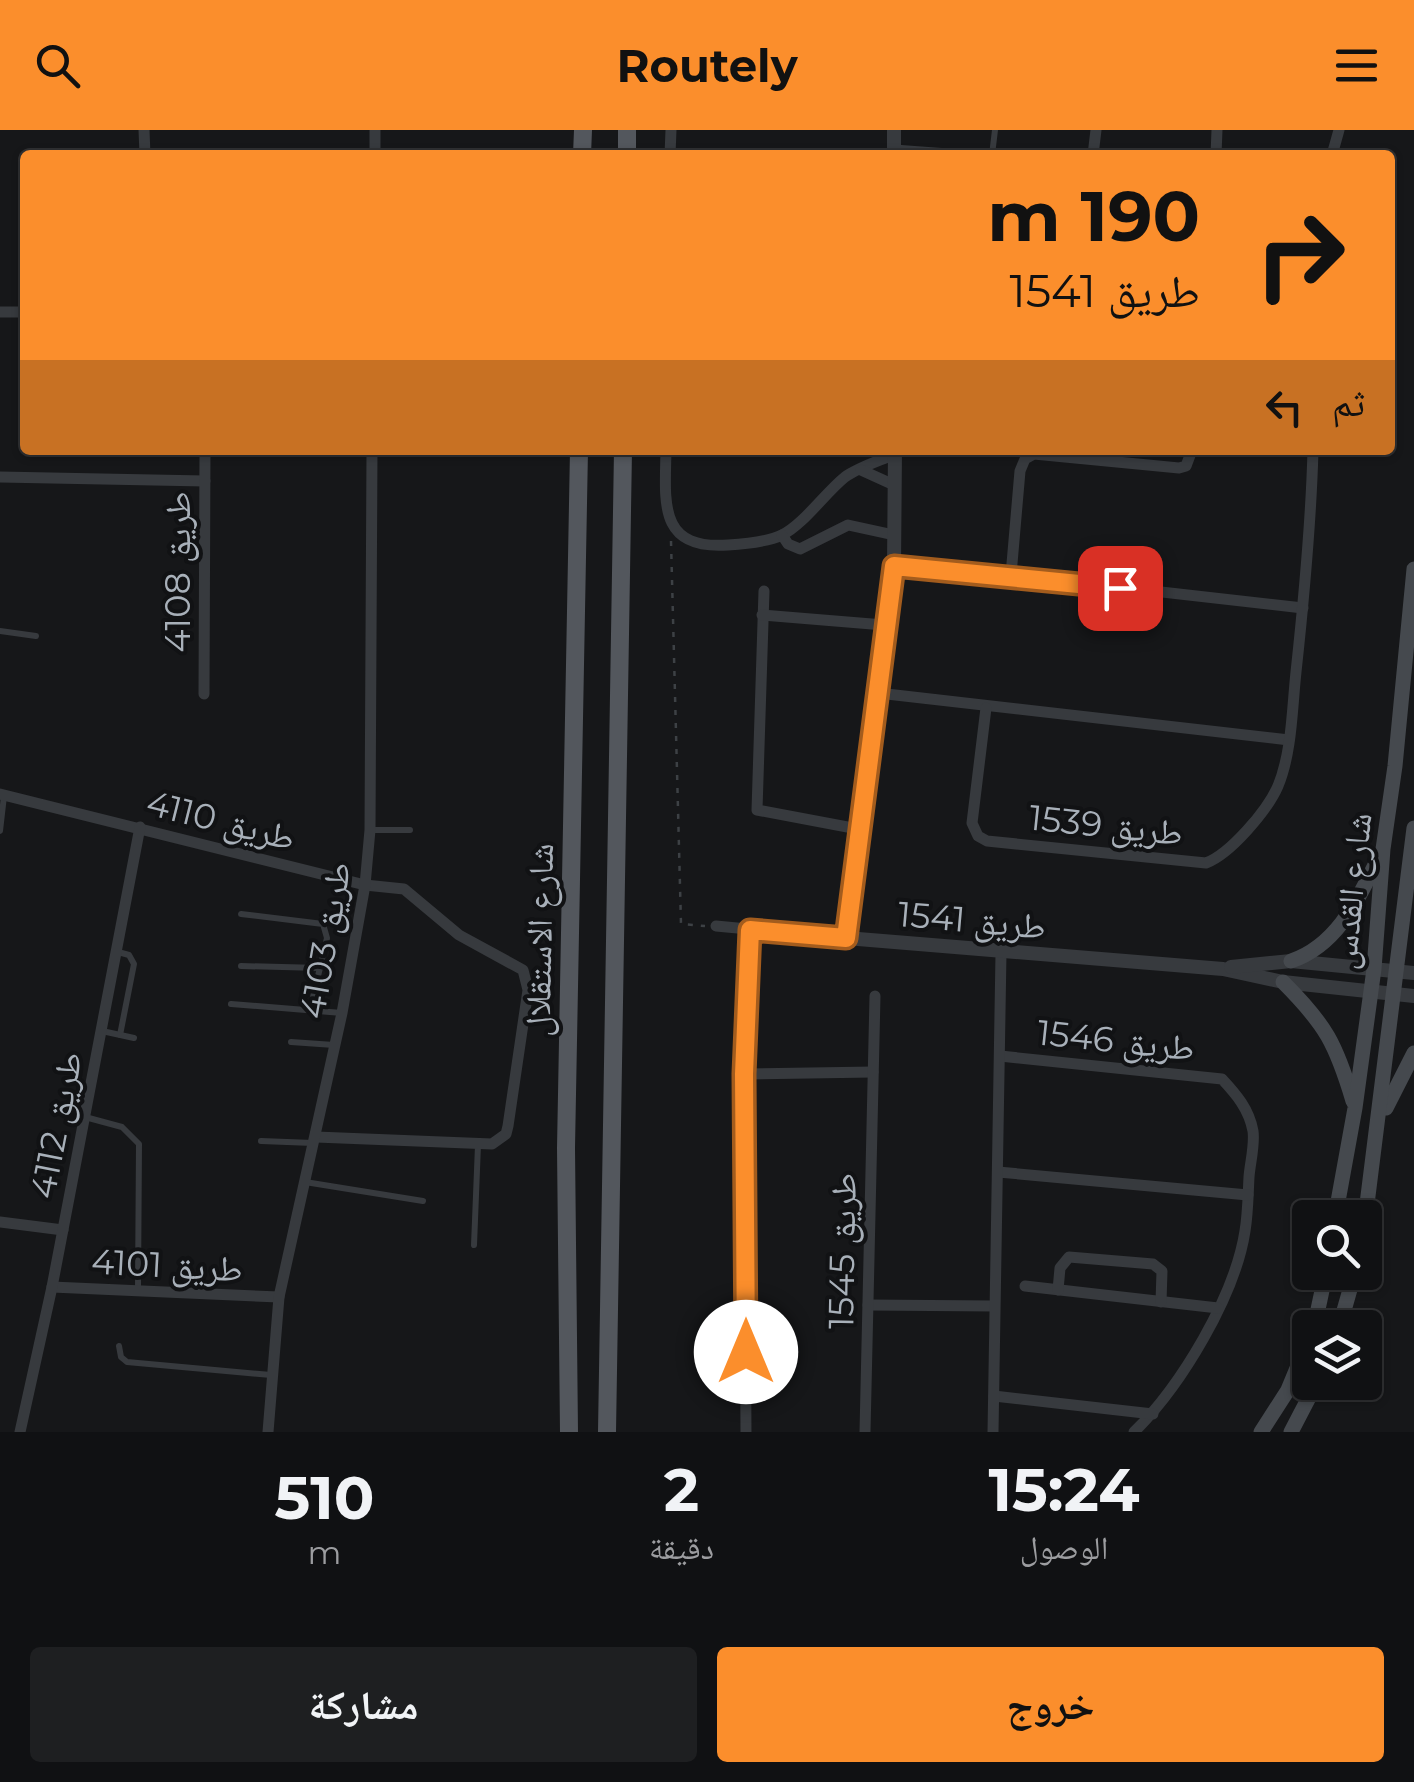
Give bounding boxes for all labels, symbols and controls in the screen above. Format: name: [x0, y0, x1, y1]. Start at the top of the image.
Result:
icon: search: [30, 38, 85, 93]
text: Routely: [616, 38, 798, 93]
icon: menu: [1329, 38, 1384, 93]
text: 190 m: [987, 173, 1200, 259]
icon: right: [1235, 190, 1365, 320]
text: طريق 1541: [1009, 263, 1200, 318]
text: ثم: [1332, 379, 1365, 426]
icon: left: [1257, 380, 1312, 435]
street label: طريق 4108: [156, 491, 199, 653]
pin: [1078, 546, 1163, 631]
icon: arrive: [1093, 561, 1148, 616]
street label: طريق 4110: [142, 781, 300, 859]
street label: طريق 1539: [1027, 796, 1185, 854]
street label: شارع القدس: [1321, 811, 1382, 971]
street label: شارع الاستقلال: [516, 843, 563, 1037]
street label: طريق 4103: [290, 858, 360, 1022]
street label: طريق 1541: [896, 892, 1048, 948]
street label: طريق 1546: [1035, 1010, 1197, 1070]
street label: طريق 4112: [21, 1048, 91, 1202]
street label: طريق 1545: [819, 1173, 865, 1329]
map controls: [1292, 1200, 1382, 1400]
button: search: [1292, 1200, 1382, 1290]
street label: طريق 4101: [90, 1240, 244, 1290]
position arrow: [694, 1300, 798, 1404]
button: layers: [1292, 1310, 1382, 1400]
text: 2: [664, 1453, 699, 1526]
text: 15:24: [988, 1453, 1140, 1526]
text: 510: [274, 1461, 374, 1534]
text: دقيقة: [649, 1528, 714, 1567]
text: الوصول: [1020, 1528, 1108, 1567]
text: m: [307, 1533, 341, 1572]
button: مشاركة: [30, 1647, 697, 1762]
button: خروج: [717, 1647, 1384, 1762]

